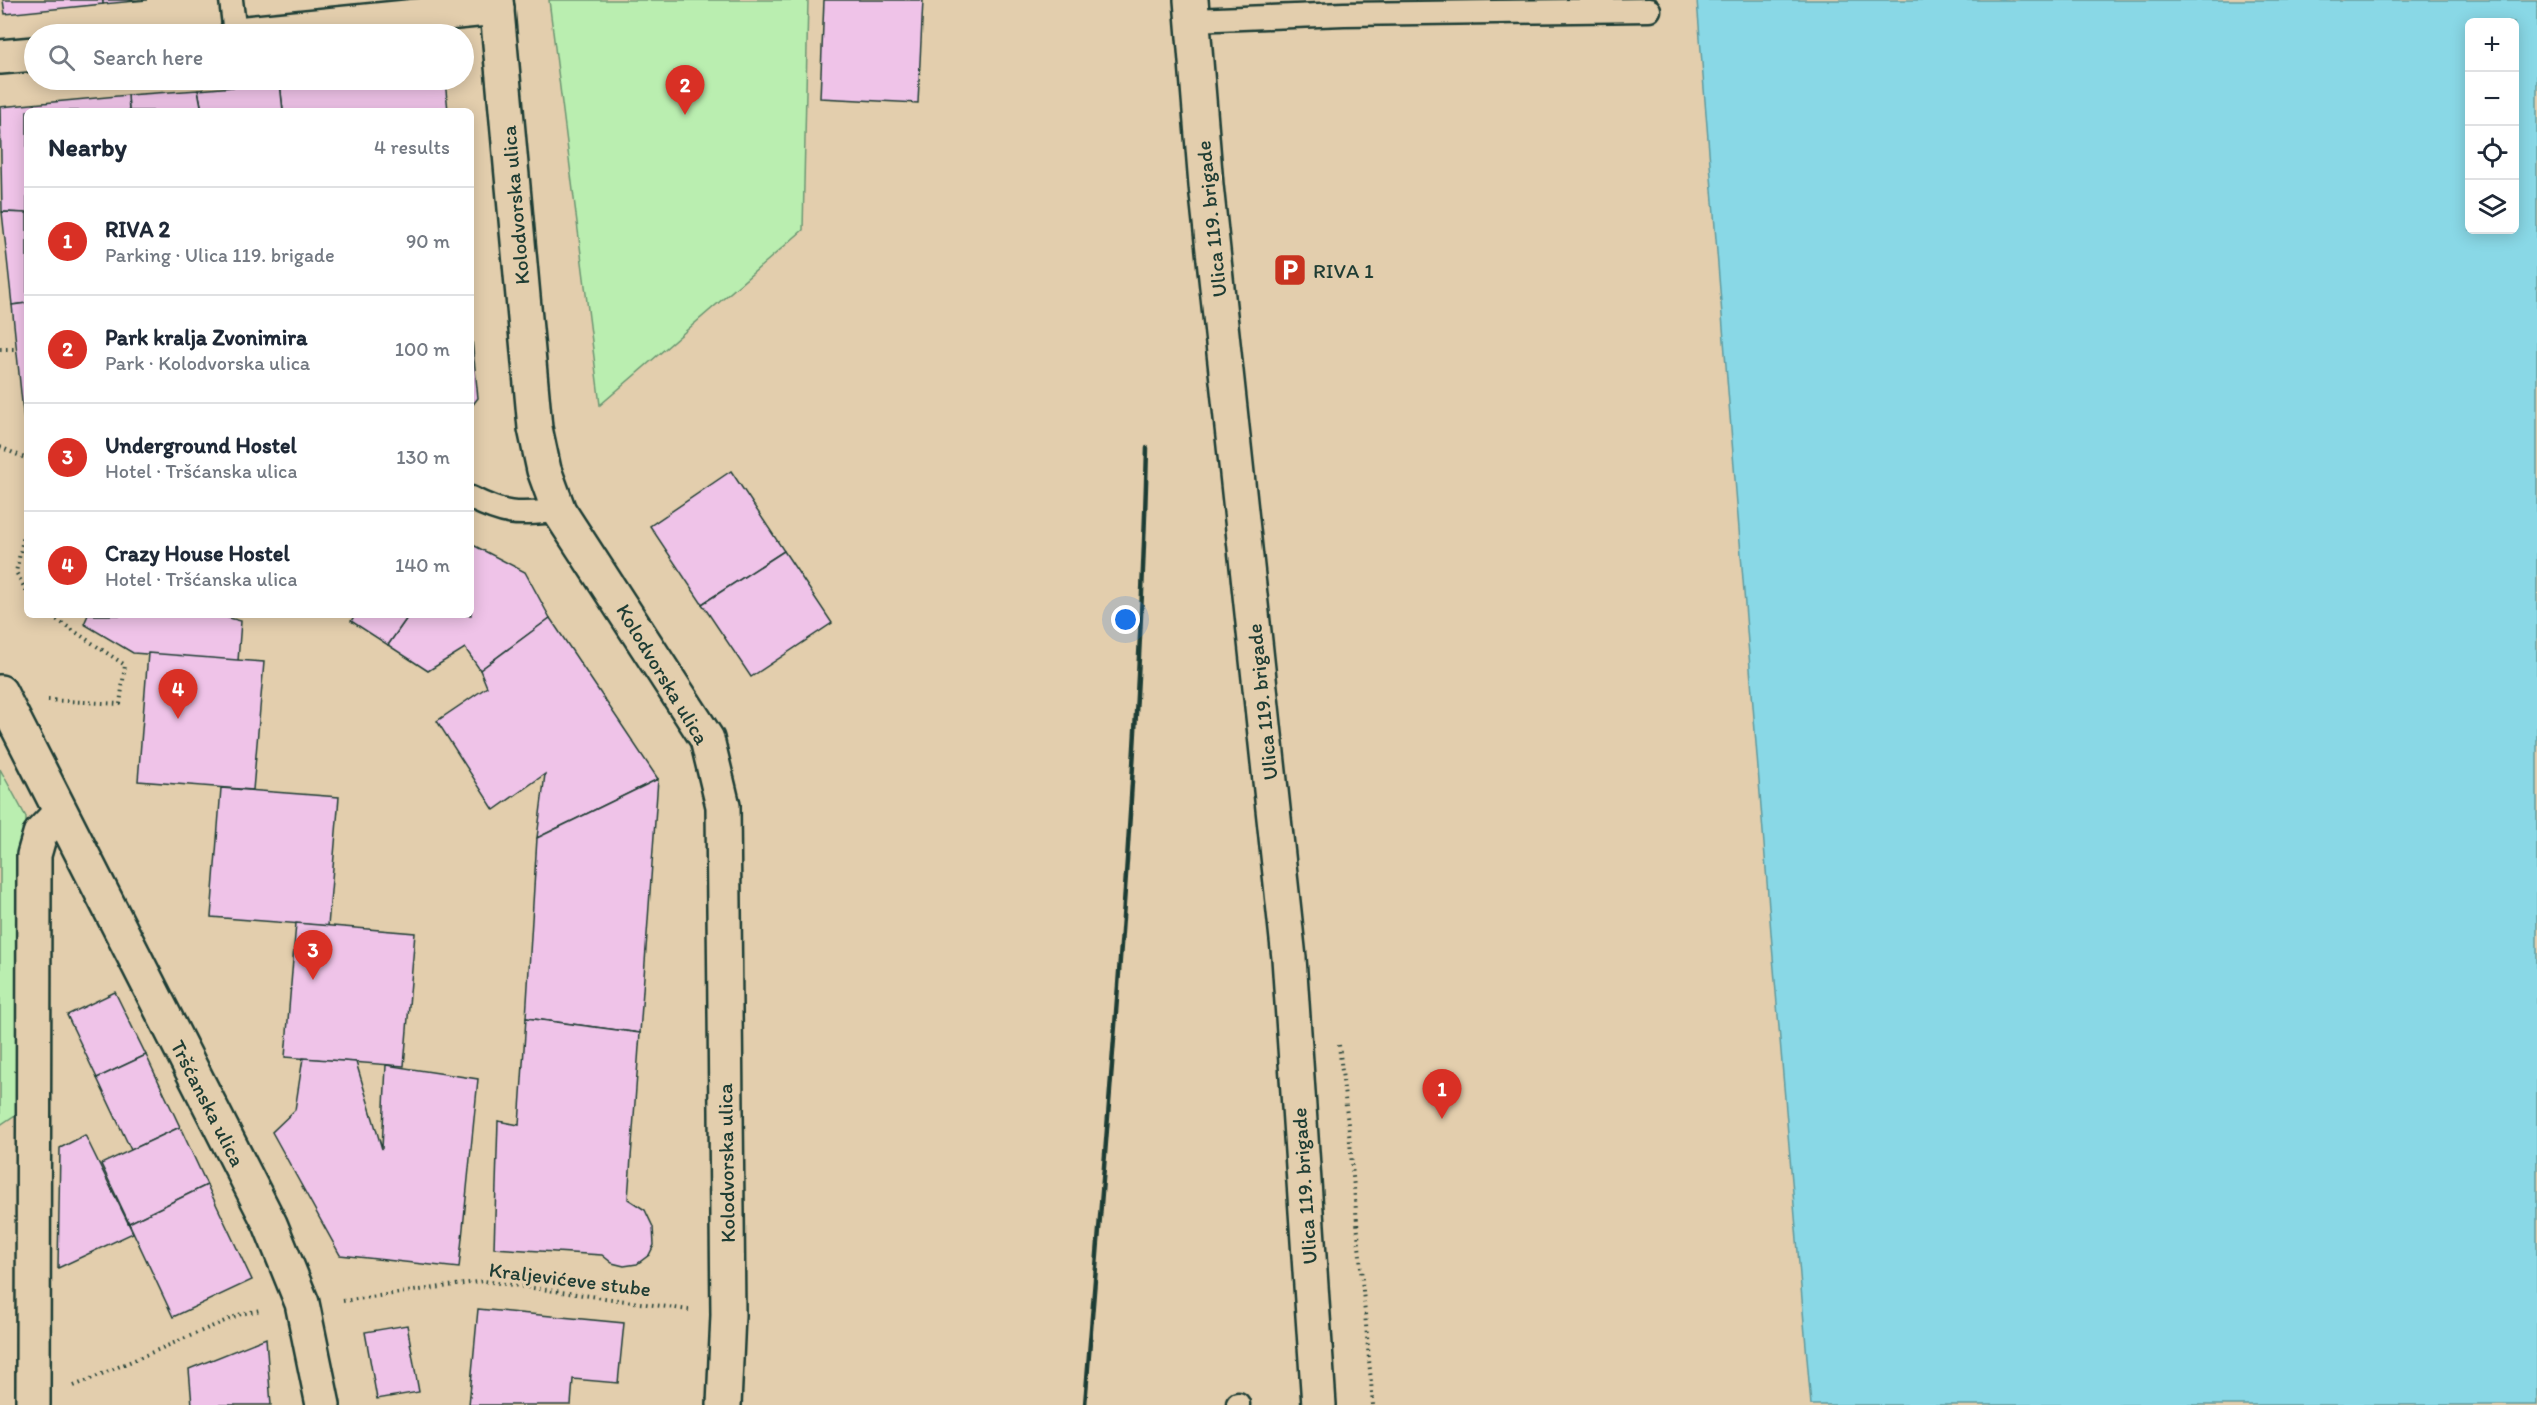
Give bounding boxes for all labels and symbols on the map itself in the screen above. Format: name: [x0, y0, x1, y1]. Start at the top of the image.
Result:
pin: 2: [666, 66, 704, 115]
street label: Kolodvorska ulica: [496, 124, 534, 286]
street label: Ulica 119. brigade: [1190, 139, 1232, 299]
parking icon: RIVA 1: [1272, 252, 1308, 288]
place label: RIVA 1: [1313, 258, 1374, 283]
street label: Kolodvorska ulica: [611, 599, 715, 749]
your location: [1111, 605, 1140, 634]
street label: Ulica 119. brigade: [1241, 622, 1283, 782]
pin: 4: [158, 670, 198, 719]
pin: 3: [294, 930, 332, 980]
street label: Tršćanska ulica: [165, 1036, 251, 1170]
pin: 1: [1422, 1070, 1462, 1119]
street label: Kolodvorska ulica: [712, 1083, 740, 1243]
street label: Ulica 119. brigade: [1286, 1107, 1322, 1265]
street label: Kraljevićeve stube: [488, 1257, 652, 1301]

